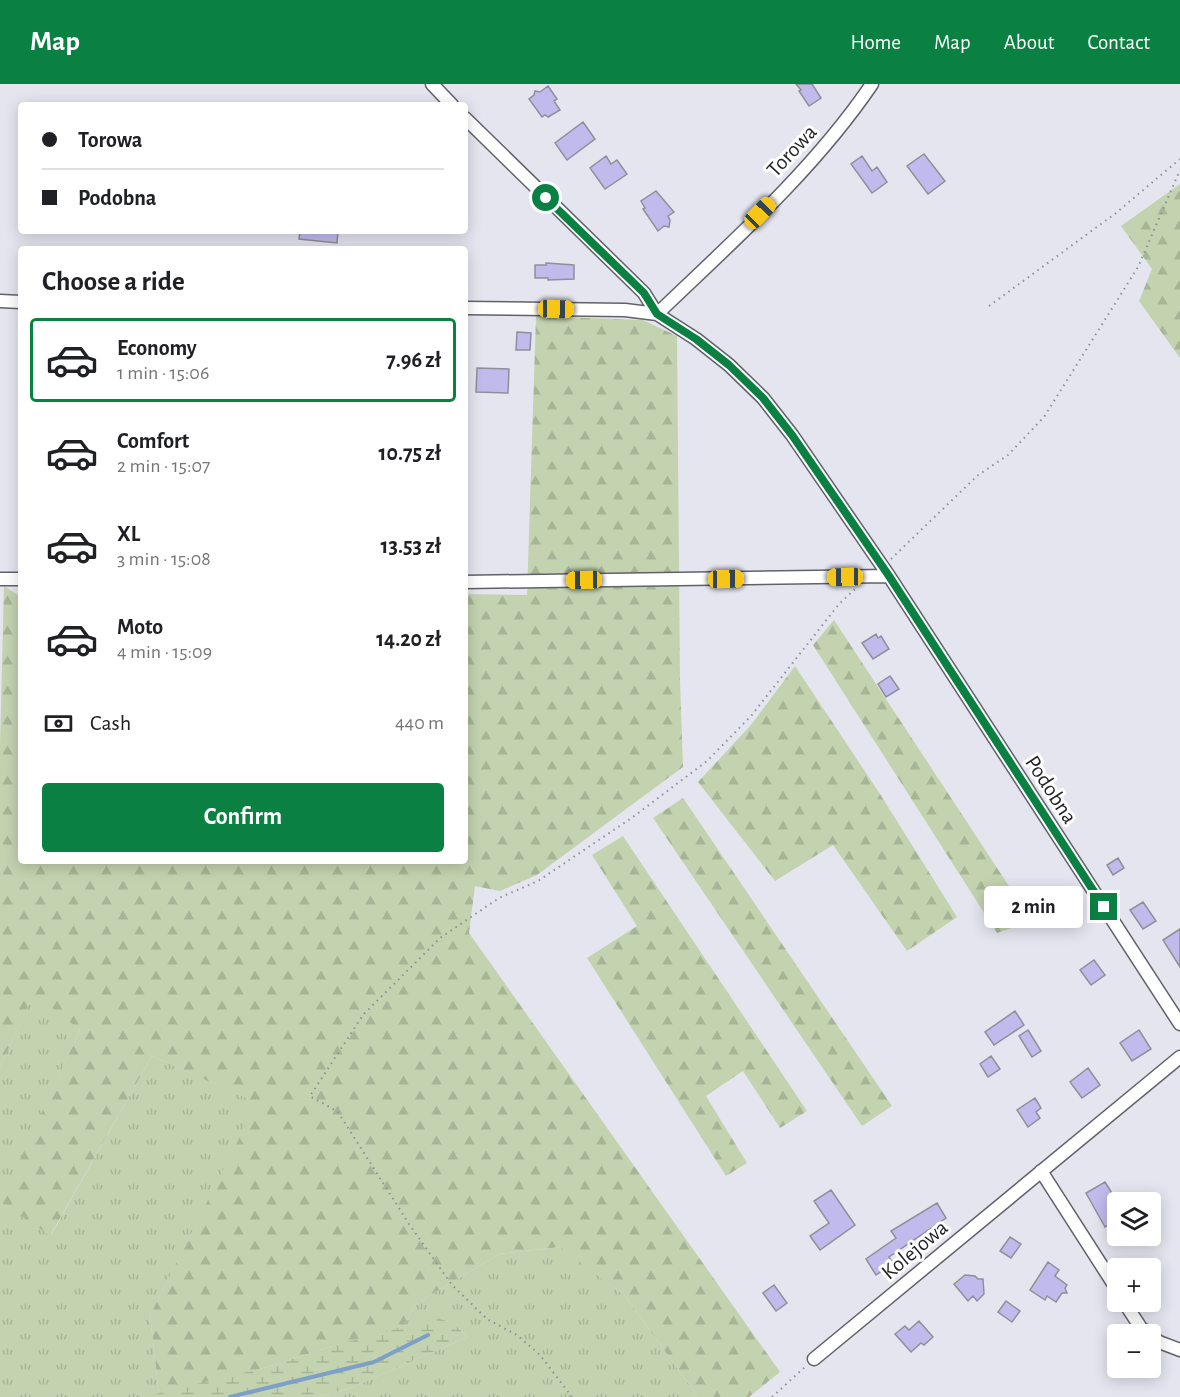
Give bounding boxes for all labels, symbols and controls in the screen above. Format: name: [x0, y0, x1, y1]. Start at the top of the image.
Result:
text: Map: [30, 28, 80, 56]
text: Home: [850, 32, 901, 53]
text: Map: [934, 32, 971, 53]
text: About: [1004, 32, 1054, 53]
text: Contact: [1087, 32, 1150, 53]
street label: Torowa: [762, 120, 821, 181]
text: Torowa: [78, 129, 142, 151]
route start: [532, 184, 559, 211]
text: Podobna: [78, 187, 156, 209]
car: [741, 194, 779, 232]
text: Choose a ride: [42, 268, 185, 295]
car: [538, 300, 574, 318]
icon: car: [45, 333, 99, 387]
text: Economy: [117, 337, 197, 359]
text: 7.96 zł: [386, 349, 441, 371]
text: 1 min · 15:06: [117, 363, 209, 383]
icon: car: [45, 426, 99, 480]
text: Comfort: [117, 430, 189, 452]
text: 10.75 zł: [379, 442, 441, 464]
text: 2 min · 15:07: [117, 456, 210, 476]
icon: car: [45, 519, 99, 573]
text: XL: [117, 523, 140, 545]
text: 13.53 zł: [381, 535, 441, 557]
text: 3 min · 15:08: [117, 549, 211, 569]
car: [827, 568, 863, 586]
car: [708, 570, 744, 588]
car: [566, 571, 602, 589]
icon: car: [45, 612, 99, 666]
text: Moto: [117, 616, 163, 638]
text: 14.20 zł: [376, 628, 441, 650]
text: 4 min · 15:09: [117, 642, 212, 662]
icon: cash: [42, 707, 75, 740]
text: Cash: [90, 712, 131, 734]
text: 440 m: [395, 713, 444, 733]
street label: Podobna: [1021, 752, 1081, 827]
button: Confirm: [42, 783, 444, 852]
callout: 2 min: [984, 886, 1083, 928]
route end: [1090, 893, 1117, 920]
text: 2 min: [1011, 897, 1056, 917]
map controls: [1107, 1192, 1161, 1378]
button: layers: [1107, 1192, 1161, 1246]
street label: Kolejowa: [877, 1216, 952, 1284]
button: +: [1107, 1258, 1161, 1312]
button: −: [1107, 1324, 1161, 1378]

